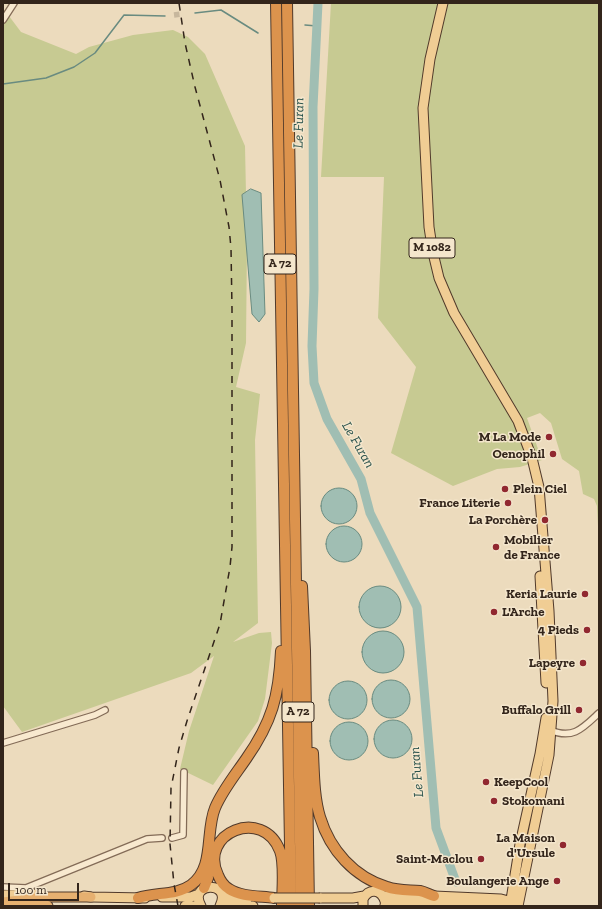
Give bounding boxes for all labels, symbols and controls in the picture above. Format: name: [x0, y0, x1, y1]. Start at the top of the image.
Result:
water label: Le Furan: [290, 98, 308, 148]
road number: M 1082: [409, 238, 455, 258]
road number: A 72: [264, 254, 296, 274]
water label: Le Furan: [338, 419, 378, 471]
place label: M La Mode: [479, 429, 541, 445]
marker: M La Mode: [544, 432, 554, 442]
place label: Oenophil: [492, 446, 545, 462]
marker: Oenophil: [548, 449, 558, 459]
place label: Plein Ciel: [513, 481, 567, 497]
marker: Plein Ciel: [500, 484, 510, 494]
place label: France Literie: [419, 495, 500, 511]
marker: France Literie: [503, 498, 513, 508]
place label: La Porchère: [469, 512, 537, 528]
marker: La Porchère: [540, 515, 550, 525]
place label: Mobilier de France: [504, 532, 560, 563]
marker: Mobilier de France: [491, 542, 501, 552]
place label: Keria Laurie: [506, 586, 577, 602]
marker: Keria Laurie: [580, 589, 590, 599]
place label: L'Arche: [502, 604, 544, 620]
marker: L'Arche: [489, 607, 499, 617]
place label: 4 Pieds: [538, 622, 579, 638]
marker: 4 Pieds: [582, 625, 592, 635]
place label: Lapeyre: [529, 655, 575, 671]
marker: Lapeyre: [578, 658, 588, 668]
road number: A 72: [282, 702, 314, 722]
place label: Buffalo Grill: [502, 702, 571, 718]
marker: Buffalo Grill: [574, 705, 584, 715]
water label: Le Furan: [406, 746, 428, 798]
place label: KeepCool: [494, 774, 548, 790]
marker: KeepCool: [481, 777, 491, 787]
place label: Stokomani: [502, 793, 565, 809]
marker: Stokomani: [489, 796, 499, 806]
place label: La Maison d'Ursule: [496, 830, 555, 861]
marker: La Maison d'Ursule: [558, 840, 568, 850]
place label: Saint-Maclou: [396, 851, 473, 867]
marker: Saint-Maclou: [476, 854, 486, 864]
place label: Boulangerie Ange: [446, 873, 549, 889]
scale bar: [10, 875, 81, 901]
marker: Boulangerie Ange: [552, 876, 562, 886]
text: 100 m: [15, 883, 47, 897]

